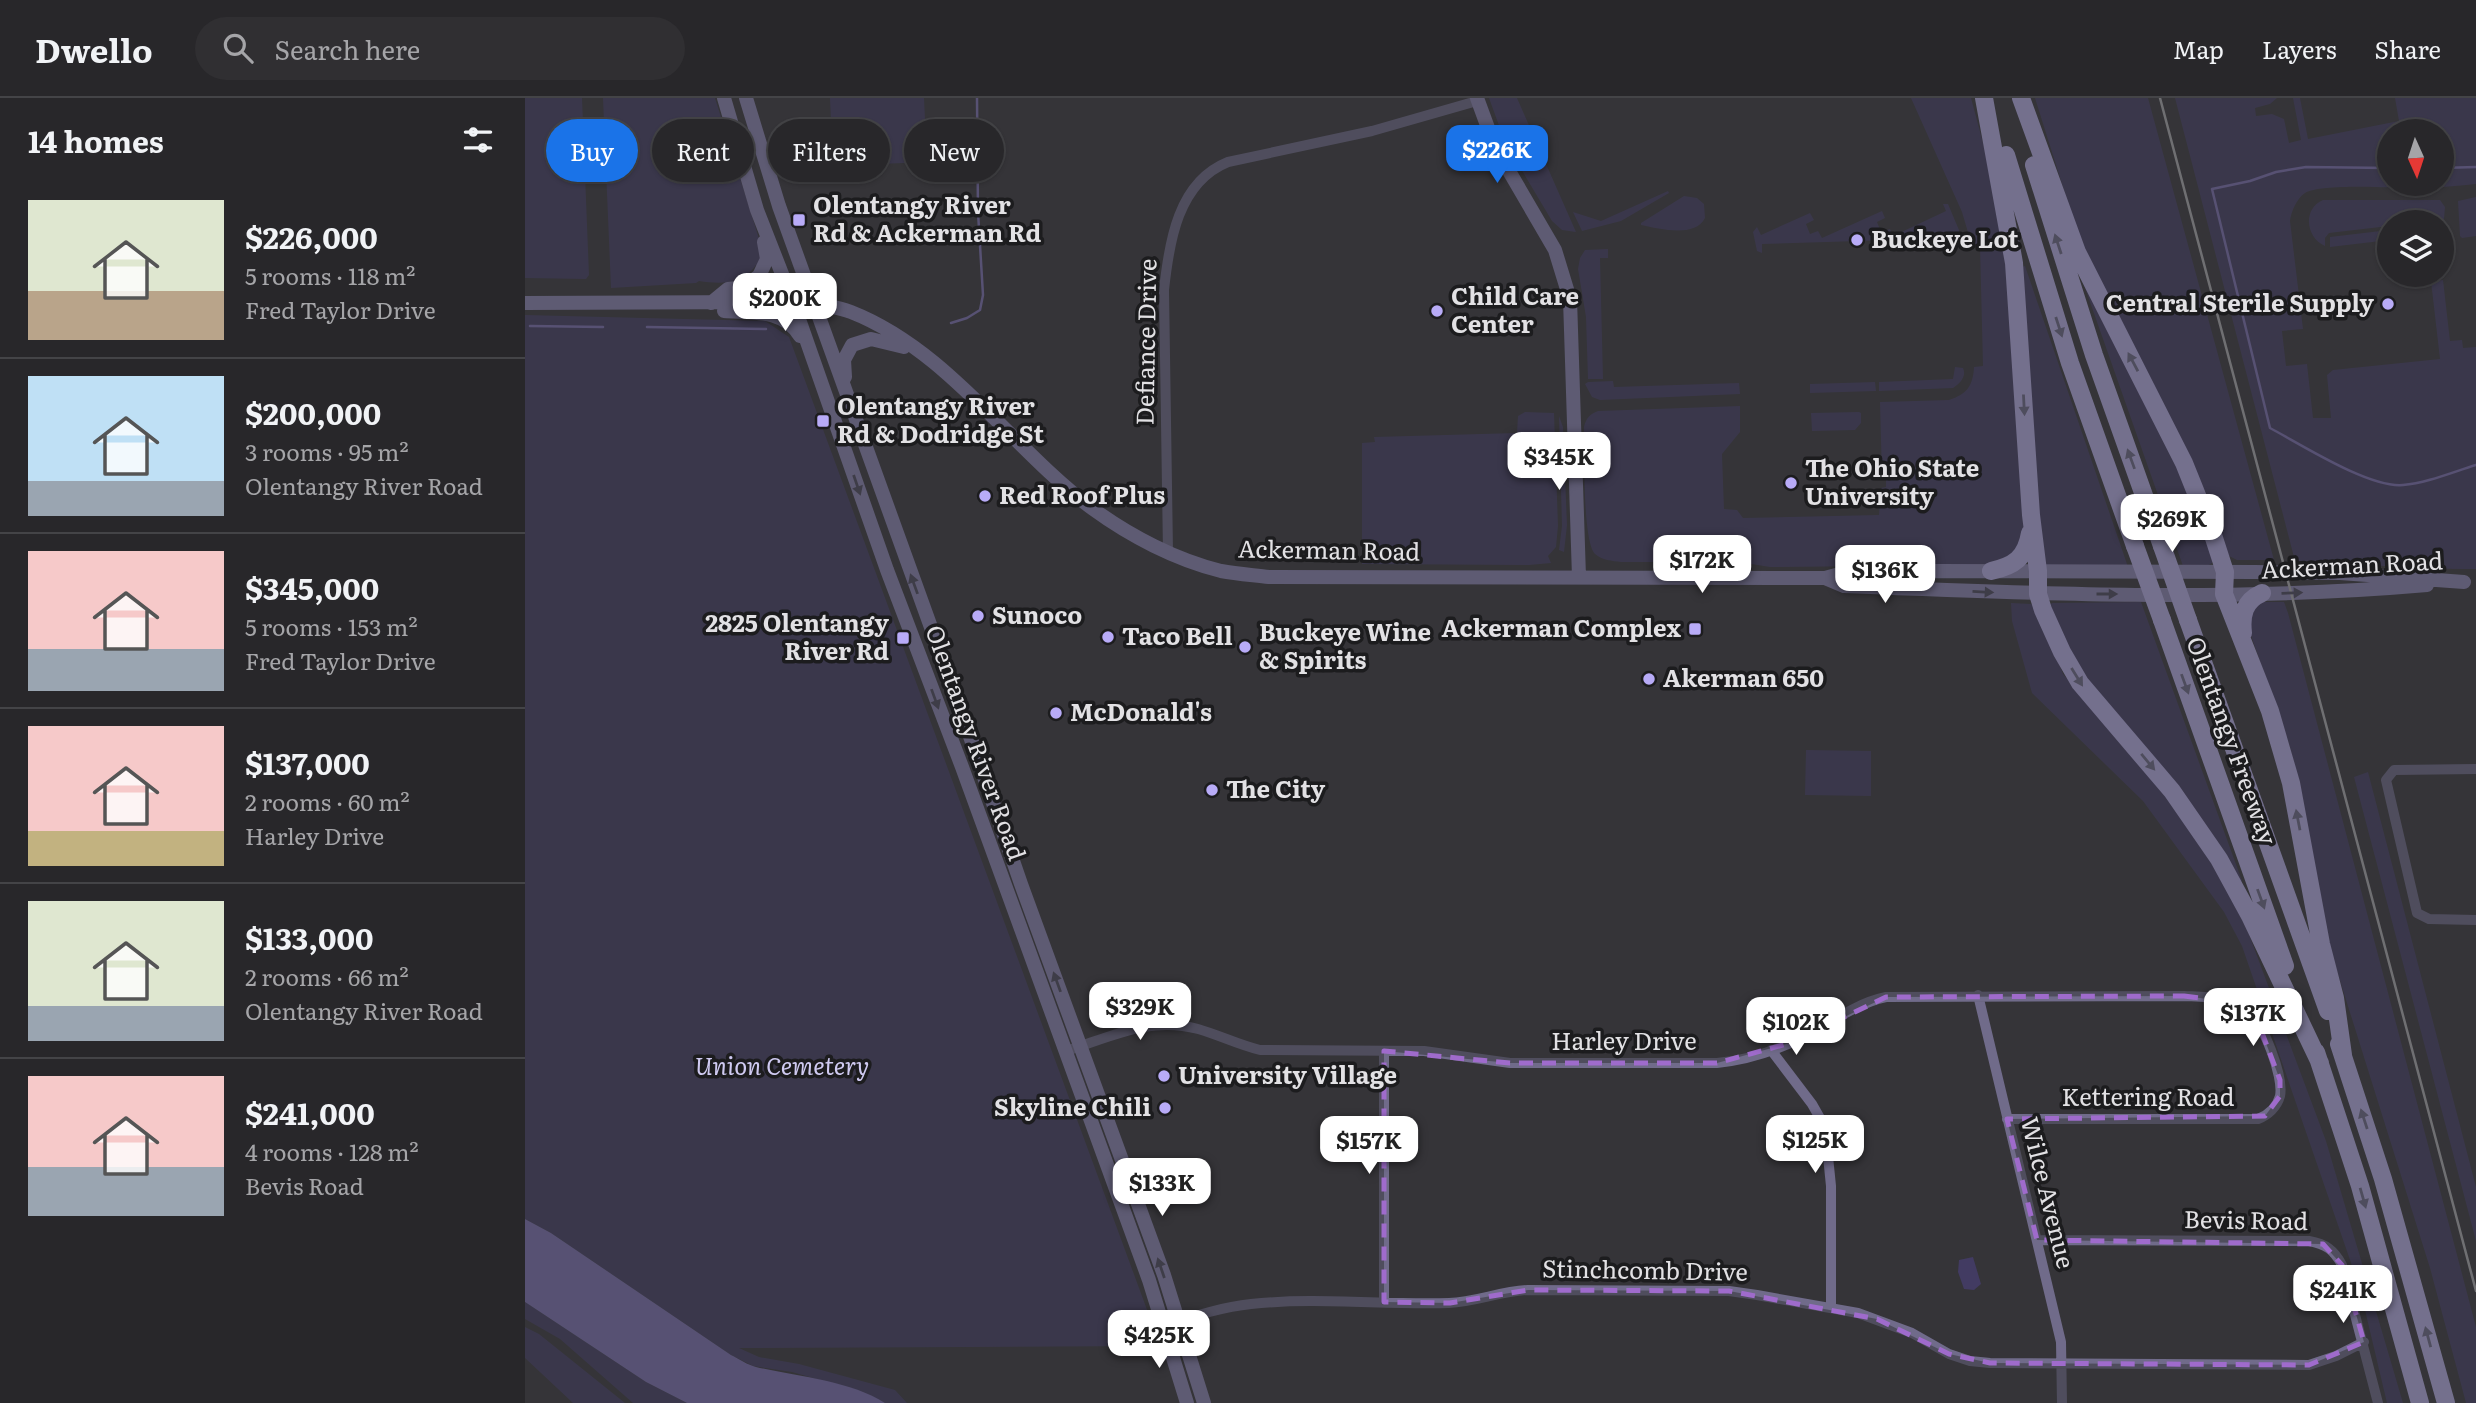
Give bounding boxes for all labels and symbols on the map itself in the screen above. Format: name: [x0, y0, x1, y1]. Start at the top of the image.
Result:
north arrow: [2377, 119, 2453, 196]
pin: $226K: [1448, 126, 1546, 185]
place label: Olentangy River Rd & Ackerman Rd: [813, 186, 1041, 249]
marker: Olentangy River Rd & Ackerman Rd: [791, 212, 807, 228]
place label: Buckeye Lot: [1871, 220, 2019, 255]
marker: Buckeye Lot: [1849, 232, 1865, 248]
one-way arrow: [2053, 233, 2063, 254]
street label: Defiance Drive: [1126, 258, 1163, 426]
pin: $200K: [736, 274, 834, 333]
place label: Child Care Center: [1451, 277, 1579, 340]
place label: Central Sterile Supply: [2106, 284, 2374, 319]
marker: Central Sterile Supply: [2380, 296, 2396, 312]
marker: Child Care Center: [1429, 303, 1445, 319]
one-way arrow: [2054, 317, 2065, 338]
one-way arrow: [2127, 351, 2139, 371]
place label: Olentangy River Rd & Dodridge St: [837, 387, 1044, 450]
one-way arrow: [2018, 394, 2029, 416]
marker: Olentangy River Rd & Dodridge St: [815, 413, 831, 429]
pin: $345K: [1510, 432, 1608, 492]
place label: The Ohio State University: [1805, 449, 1979, 512]
one-way arrow: [2125, 449, 2136, 470]
one-way arrow: [852, 475, 863, 496]
marker: The Ohio State University: [1783, 475, 1799, 491]
place label: Red Roof Plus: [999, 476, 1165, 511]
marker: Red Roof Plus: [977, 488, 993, 504]
pin: $269K: [2123, 494, 2221, 554]
street label: Ackerman Road: [1238, 529, 1421, 568]
pin: $172K: [1653, 536, 1751, 595]
street label: Ackerman Road: [2260, 541, 2444, 586]
pin: $136K: [1836, 546, 1934, 605]
one-way arrow: [909, 573, 920, 594]
one-way arrow: [1972, 587, 1994, 598]
one-way arrow: [2281, 587, 2303, 598]
one-way arrow: [2096, 588, 2118, 600]
place label: Sunoco: [992, 596, 1082, 631]
place label: 2825 Olentangy River Rd: [705, 604, 889, 667]
marker: Sunoco: [970, 608, 986, 624]
place label: Ackerman Complex: [1441, 609, 1682, 644]
place label: Buckeye Wine & Spirits: [1259, 613, 1431, 676]
place label: Taco Bell: [1122, 617, 1233, 652]
street label: Olentangy River Road: [918, 620, 1036, 865]
marker: Ackerman Complex: [1687, 621, 1703, 637]
marker: Taco Bell: [1100, 629, 1116, 645]
marker: 2825 Olentangy River Rd: [895, 630, 911, 646]
street label: Olentangy Freeway: [2179, 631, 2287, 849]
marker: Buckeye Wine & Spirits: [1237, 639, 1253, 655]
place label: Akerman 650: [1663, 659, 1824, 694]
one-way arrow: [2070, 668, 2083, 687]
marker: Akerman 650: [1641, 671, 1657, 687]
one-way arrow: [2180, 674, 2191, 695]
one-way arrow: [929, 688, 940, 709]
place label: McDonald's: [1070, 693, 1212, 728]
marker: McDonald's: [1048, 705, 1064, 721]
one-way arrow: [2140, 754, 2155, 771]
place label: The City: [1226, 770, 1325, 805]
marker: The City: [1204, 782, 1220, 798]
one-way arrow: [2292, 809, 2303, 831]
one-way arrow: [2256, 888, 2267, 909]
one-way arrow: [1052, 972, 1063, 993]
pin: $329K: [1091, 982, 1189, 1042]
pin: $137K: [2204, 988, 2302, 1048]
pin: $102K: [1747, 998, 1845, 1057]
street label: Harley Drive: [1551, 1022, 1697, 1057]
park label: Union Cemetery: [695, 1047, 869, 1082]
place label: University Village: [1178, 1056, 1397, 1091]
marker: University Village: [1156, 1068, 1172, 1084]
street label: Kettering Road: [2062, 1078, 2235, 1113]
place label: Skyline Chili: [994, 1088, 1151, 1123]
marker: Skyline Chili: [1157, 1100, 1173, 1116]
one-way arrow: [2358, 1108, 2369, 1129]
street label: Wilce Avenue: [2014, 1113, 2085, 1272]
pin: $157K: [1320, 1116, 1418, 1176]
pin: $125K: [1766, 1116, 1864, 1175]
pin: $133K: [1113, 1158, 1211, 1218]
one-way arrow: [2358, 1187, 2369, 1209]
street label: Bevis Road: [2184, 1200, 2309, 1237]
street label: Stinchcomb Drive: [1542, 1249, 1748, 1288]
one-way arrow: [1155, 1257, 1166, 1278]
pin: $241K: [2294, 1266, 2392, 1325]
pin: $425K: [1110, 1310, 1208, 1370]
one-way arrow: [2423, 1326, 2433, 1347]

